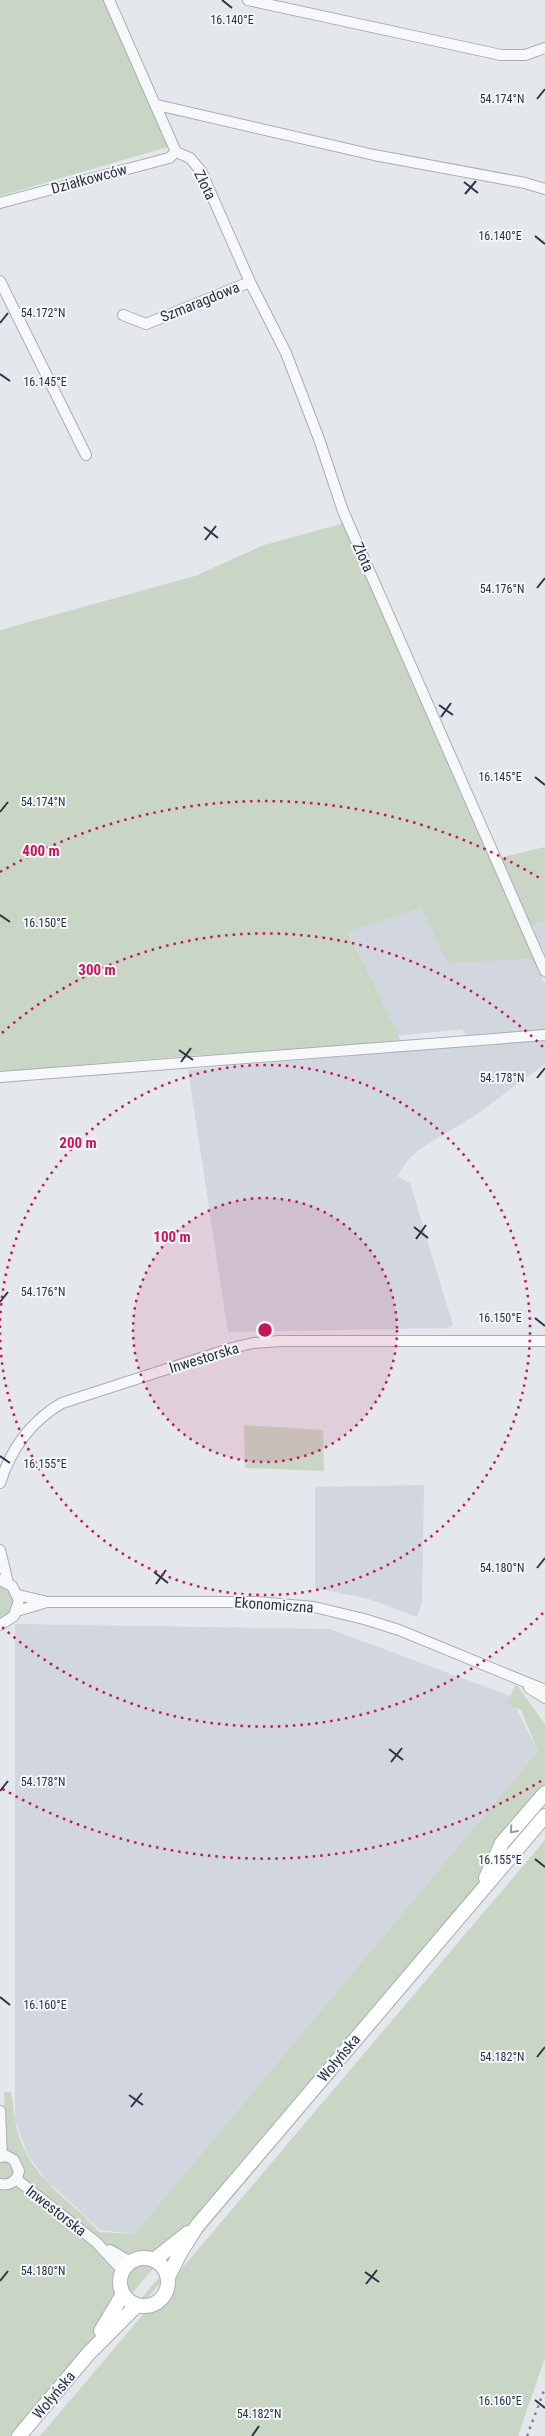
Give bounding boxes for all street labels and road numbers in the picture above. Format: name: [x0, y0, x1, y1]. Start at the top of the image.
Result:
street label: Działkowców: [49, 160, 129, 198]
street label: Złota: [190, 167, 220, 203]
street label: Szmaragdowa: [158, 278, 242, 326]
street label: Złota: [349, 539, 377, 575]
street label: Inwestorska: [167, 1339, 241, 1377]
street label: Ekonomiczna: [234, 1593, 314, 1617]
street label: Wołyńska: [314, 2030, 364, 2086]
street label: Inwestorska: [22, 2182, 90, 2240]
street label: Wołyńska: [29, 2367, 79, 2423]

